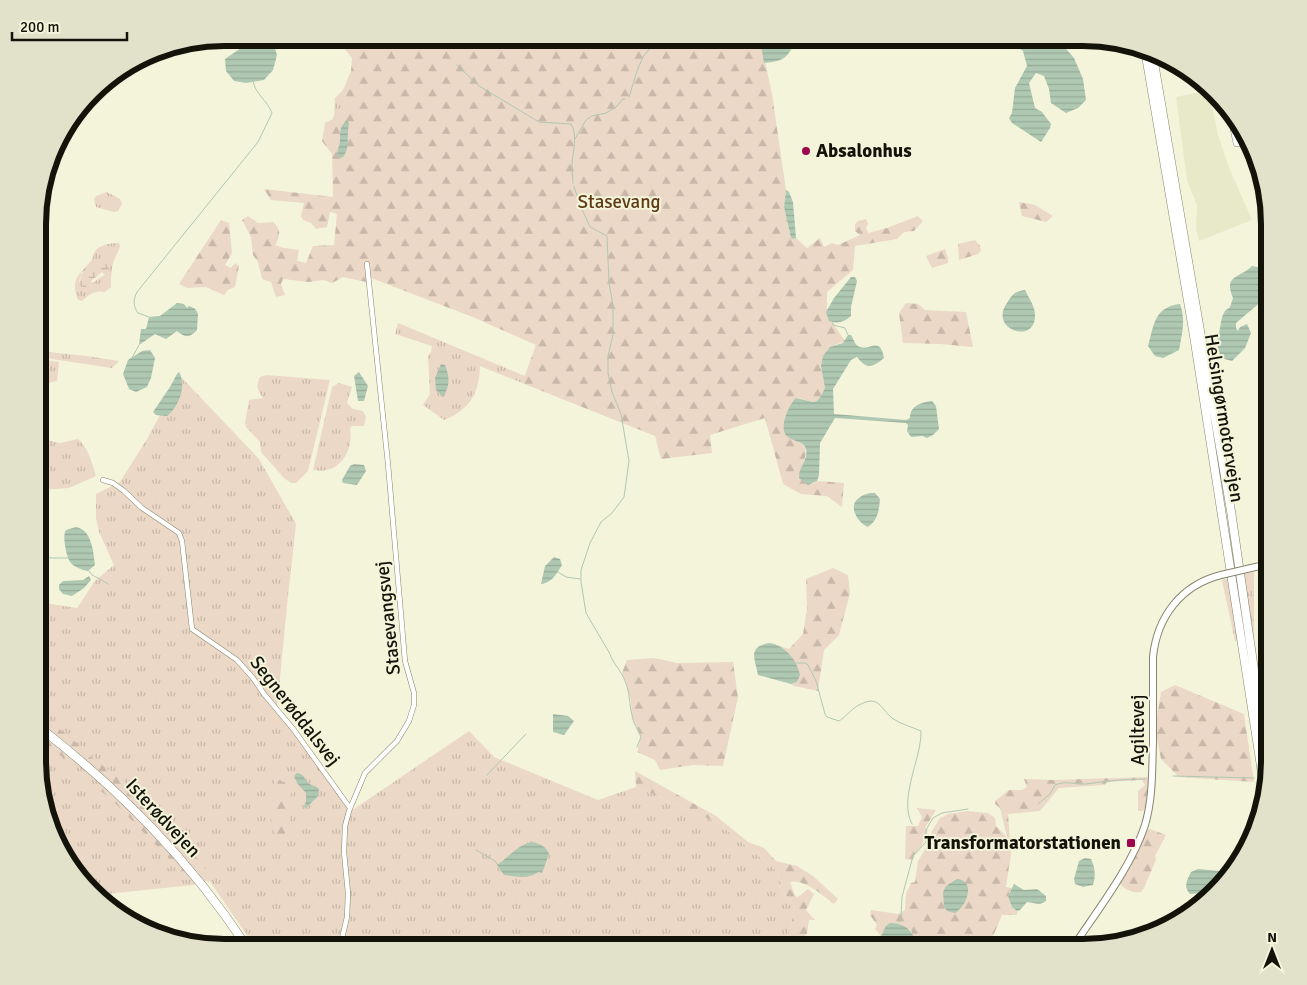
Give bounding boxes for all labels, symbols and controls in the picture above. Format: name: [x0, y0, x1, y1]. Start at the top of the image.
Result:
scale bar: [12, 10, 128, 42]
text: 200 m: [20, 18, 60, 36]
place label: Absalonhus: [816, 139, 912, 163]
marker: Absalonhus: [800, 145, 812, 157]
park label: Stasevang: [577, 190, 661, 214]
street label: Helsingørmotorvejen: [1199, 332, 1249, 504]
street label: Stasevangsvej: [370, 560, 406, 676]
street label: Segnerøddalsvej: [244, 651, 346, 771]
street label: Agiltevej: [1126, 695, 1150, 765]
street label: Isterødvejen: [120, 773, 206, 863]
place label: Transformatorstationen: [925, 831, 1121, 855]
marker: Transformatorstationen: [1125, 837, 1137, 849]
north arrow: [1247, 925, 1297, 975]
text: N: [1267, 929, 1277, 946]

